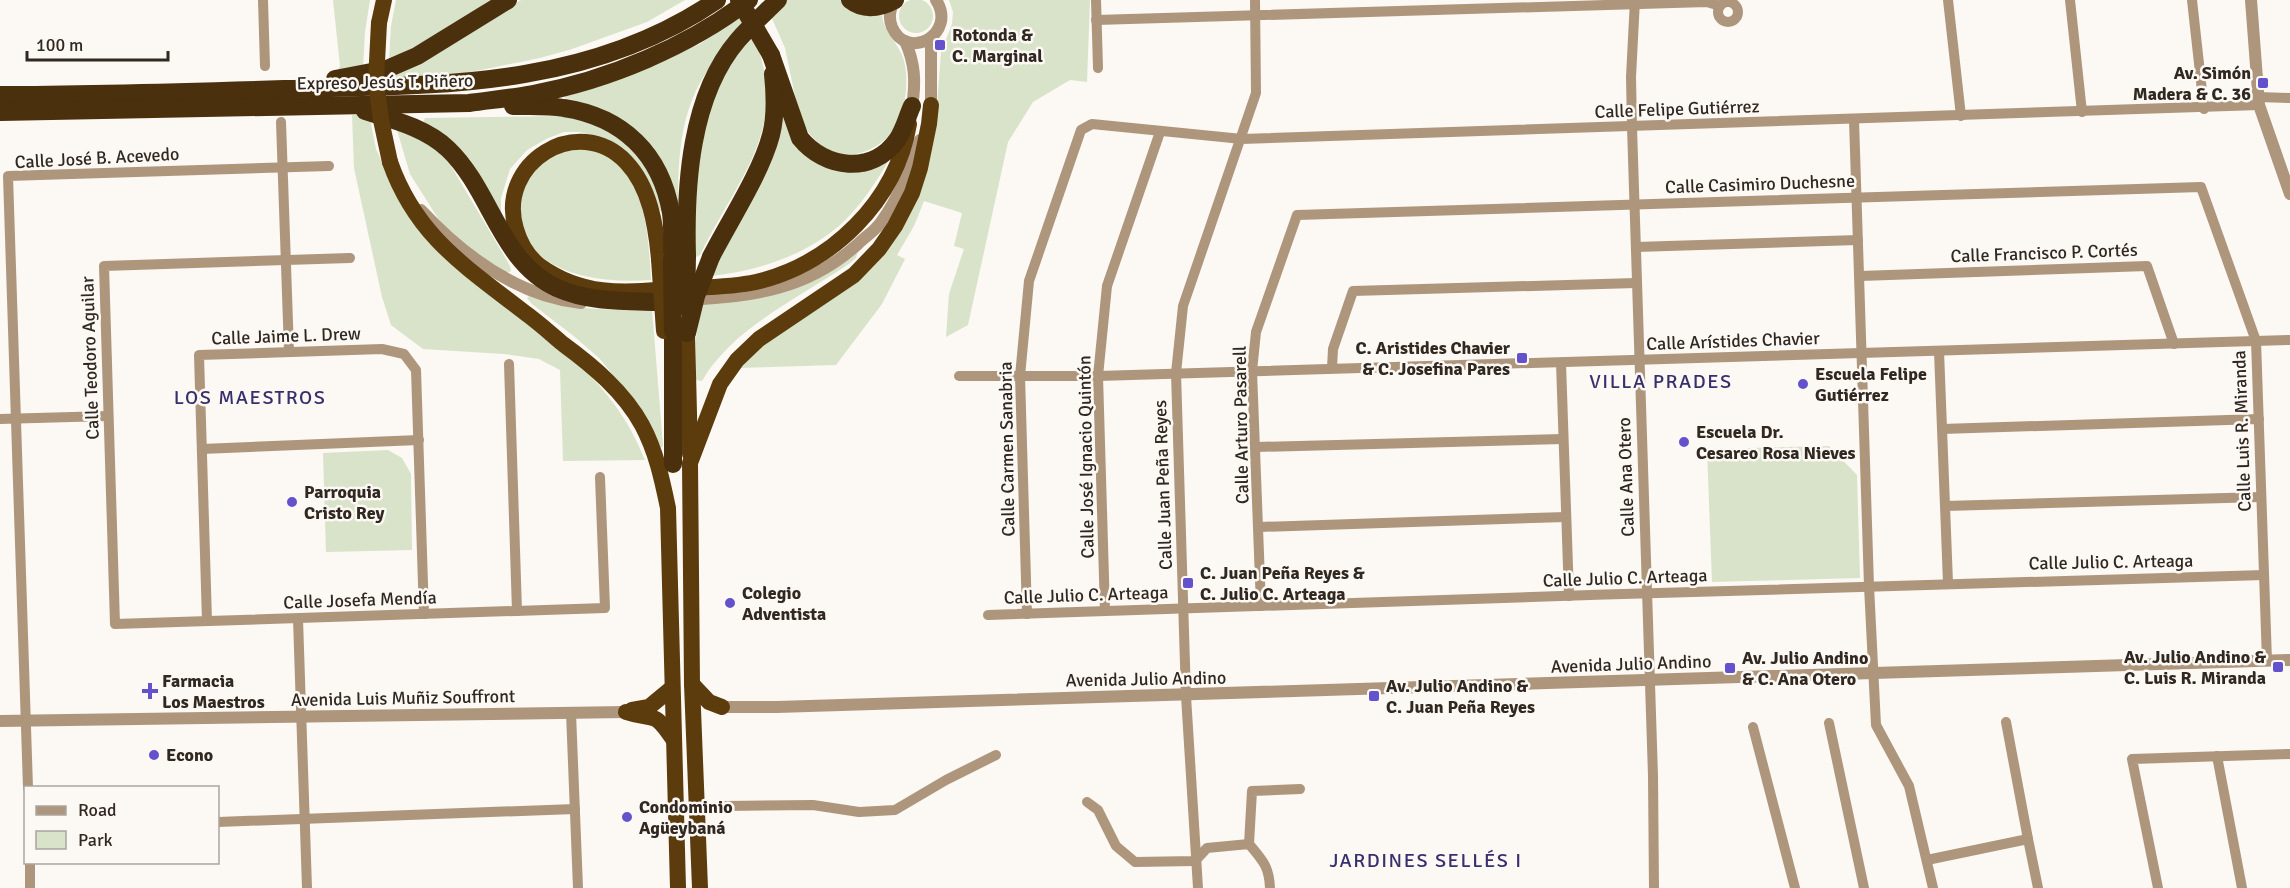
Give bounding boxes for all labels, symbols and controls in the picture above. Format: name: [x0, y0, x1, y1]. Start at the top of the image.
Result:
scale bar: [27, 24, 168, 62]
place label: Rotonda & C. Marginal: [952, 24, 1043, 67]
text: 100 m: [36, 34, 83, 56]
marker: Rotonda & C. Marginal: [933, 38, 947, 52]
place label: Av. Simón Madera & C. 36: [2133, 62, 2251, 105]
street label: Expreso Jesús T. Piñero: [296, 69, 474, 95]
marker: Av. Simón Madera & C. 36: [2256, 76, 2270, 90]
street label: Calle Felipe Gutiérrez: [1594, 95, 1760, 123]
street label: Calle José B. Acevedo: [14, 143, 180, 173]
street label: Calle Casimiro Duchesne: [1665, 170, 1855, 198]
street label: Calle Francisco P. Cortés: [1950, 239, 2138, 267]
street label: Calle Teodoro Aguilar: [76, 276, 104, 440]
street label: Calle Jaime L. Drew: [211, 322, 361, 350]
street label: Calle Arístides Chavier: [1646, 327, 1820, 355]
place label: C. Aristides Chavier & C. Josefina Pares: [1356, 337, 1511, 380]
street label: Calle Arturo Pasarell: [1229, 346, 1253, 504]
street label: Calle Luis R. Miranda: [2228, 350, 2256, 512]
marker: C. Aristides Chavier & C. Josefina Pares: [1515, 351, 1529, 365]
street label: Calle José Ignacio Quintón: [1073, 355, 1099, 559]
street label: Calle Carmen Sanabria: [994, 361, 1020, 537]
place label: Escuela Felipe Gutiérrez: [1815, 363, 1927, 406]
district label: VILLA PRADES: [1589, 369, 1733, 394]
marker: Escuela Felipe Gutiérrez: [1796, 377, 1810, 391]
district label: LOS MAESTROS: [174, 385, 326, 410]
street label: Calle Juan Peña Reyes: [1149, 400, 1177, 570]
street label: Calle Ana Otero: [1613, 417, 1639, 537]
place label: Escuela Dr. Cesareo Rosa Nieves: [1696, 421, 1856, 464]
marker: Escuela Dr. Cesareo Rosa Nieves: [1677, 435, 1691, 449]
place label: Parroquia Cristo Rey: [304, 481, 384, 524]
marker: Parroquia Cristo Rey: [285, 495, 299, 509]
street label: Calle Julio C. Arteaga: [2028, 550, 2194, 574]
place label: C. Juan Peña Reyes & C. Julio C. Arteaga: [1200, 562, 1365, 605]
street label: Calle Julio C. Arteaga: [1542, 564, 1708, 592]
marker: C. Juan Peña Reyes & C. Julio C. Arteaga: [1181, 576, 1195, 590]
street label: Calle Julio C. Arteaga: [1003, 581, 1169, 609]
place label: Colegio Adventista: [742, 582, 826, 625]
street label: Calle Josefa Mendía: [283, 586, 437, 614]
marker: Colegio Adventista: [723, 596, 737, 610]
place label: Av. Julio Andino & C. Luis R. Miranda: [2124, 646, 2266, 689]
place label: Av. Julio Andino & C. Ana Otero: [1742, 647, 1868, 690]
street label: Avenida Julio Andino: [1550, 650, 1712, 678]
marker: Av. Julio Andino & C. Luis R. Miranda: [2271, 660, 2285, 674]
marker: Av. Julio Andino & C. Ana Otero: [1723, 661, 1737, 675]
street label: Avenida Julio Andino: [1065, 667, 1227, 691]
place label: Farmacia Los Maestros: [162, 670, 265, 713]
place label: Av. Julio Andino & C. Juan Peña Reyes: [1386, 675, 1535, 718]
marker: Farmacia Los Maestros: [143, 684, 157, 698]
street label: Avenida Luis Muñiz Souffront: [291, 685, 515, 711]
marker: Av. Julio Andino & C. Juan Peña Reyes: [1367, 689, 1381, 703]
place label: Econo: [166, 744, 213, 766]
marker: Econo: [147, 748, 161, 762]
legend: [24, 786, 219, 864]
place label: Condominio Agüeybaná: [639, 796, 733, 839]
text: Road: [78, 799, 117, 821]
marker: Condominio Agüeybaná: [620, 810, 634, 824]
text: Park: [78, 829, 113, 851]
district label: JARDINES SELLÉS I: [1329, 848, 1523, 873]

